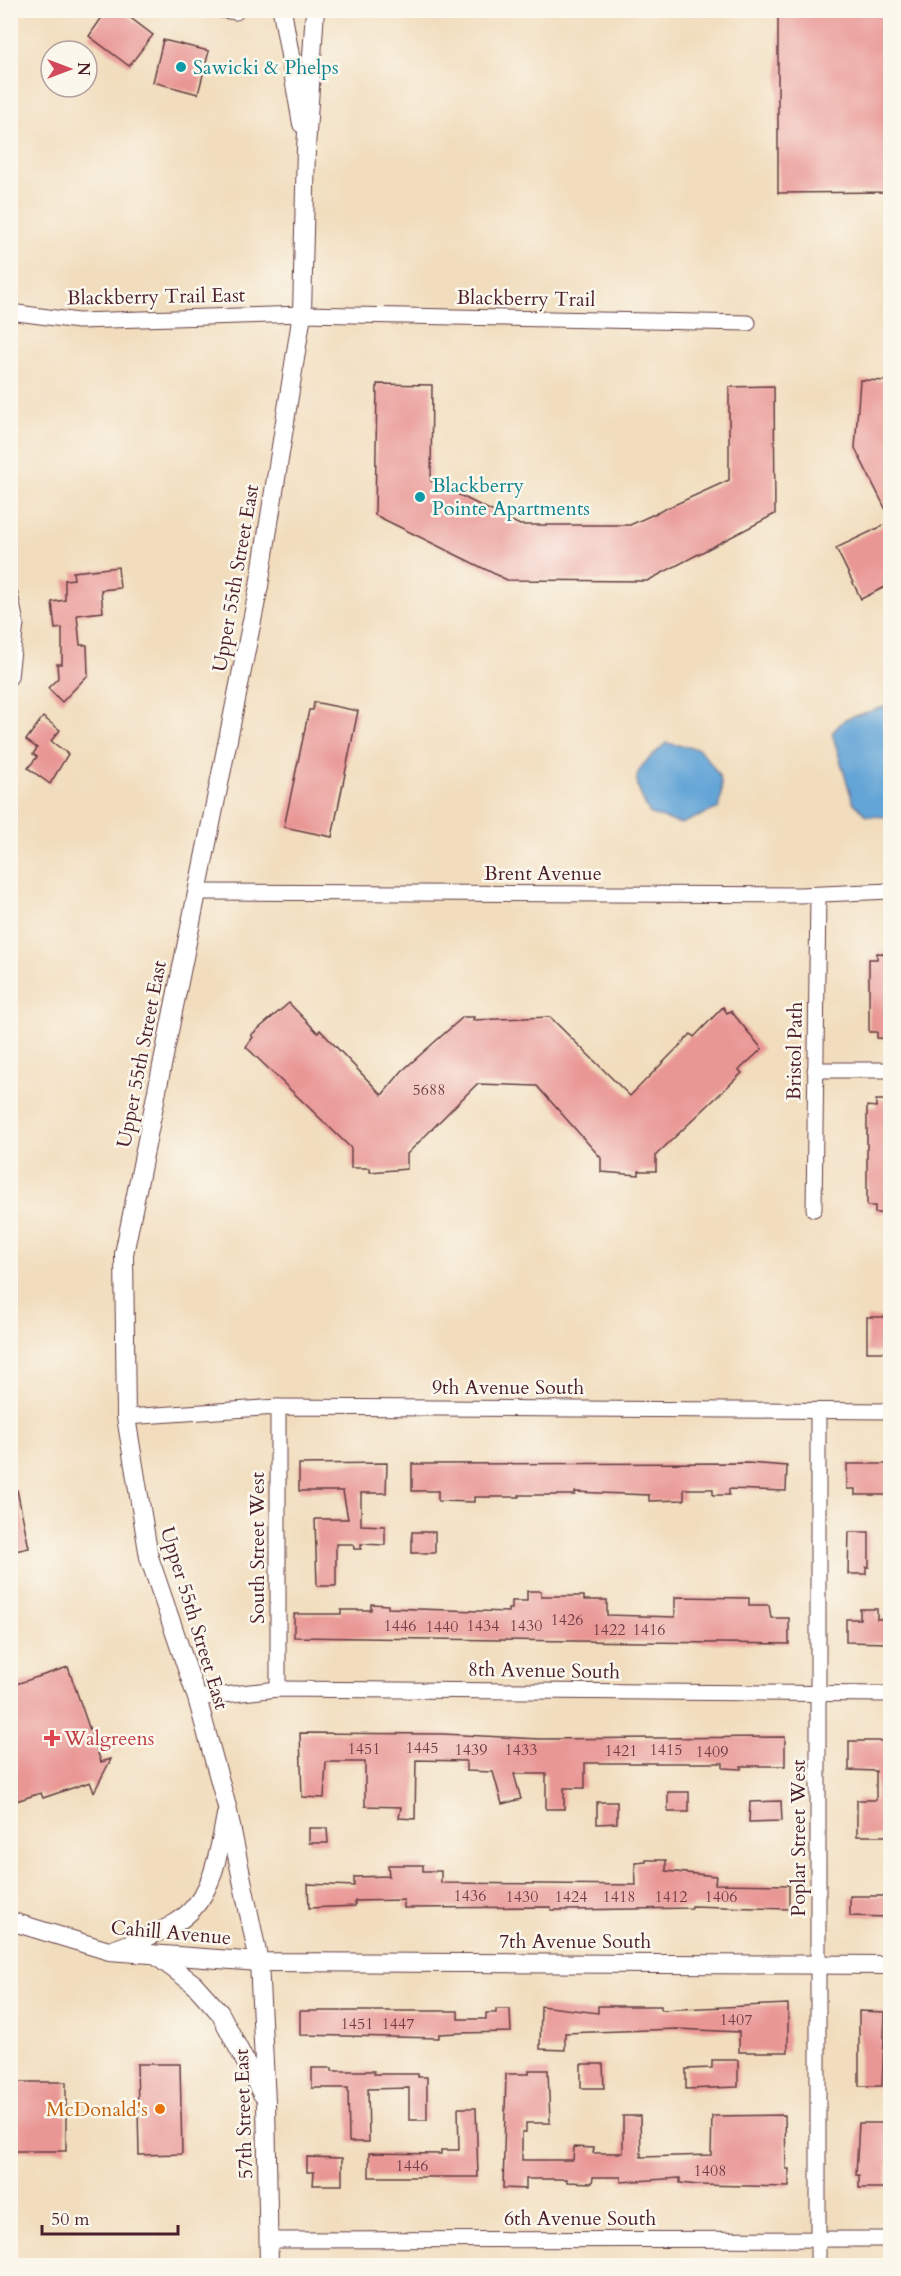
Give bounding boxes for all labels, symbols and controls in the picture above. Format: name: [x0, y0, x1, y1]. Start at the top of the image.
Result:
north arrow: [39, 39, 99, 99]
place label: Sawicki & Phelps: [193, 54, 339, 81]
marker: Sawicki & Phelps: [174, 60, 188, 74]
text: N: [72, 62, 94, 76]
street label: Blackberry Trail East: [67, 281, 246, 312]
street label: Blackberry Trail: [456, 284, 596, 313]
place label: Blackberry Pointe Apartments: [432, 472, 590, 522]
street label: Upper 55th Street East: [206, 482, 265, 674]
marker: Blackberry Pointe Apartments: [413, 490, 427, 504]
street label: Brent Avenue: [484, 860, 602, 887]
street label: Upper 55th Street East: [110, 958, 173, 1150]
street label: Bristol Path: [780, 1001, 809, 1101]
house number: 5688: [413, 1079, 445, 1101]
street label: 9th Avenue South: [432, 1374, 584, 1401]
street label: South Street West: [244, 1471, 271, 1624]
street label: Upper 55th Street East: [154, 1523, 235, 1714]
house number: 1426: [551, 1609, 583, 1631]
house number: 1446: [384, 1615, 416, 1637]
house number: 1434: [467, 1615, 499, 1637]
house number: 1430: [510, 1615, 542, 1637]
house number: 1440: [426, 1616, 458, 1638]
house number: 1422: [593, 1619, 625, 1641]
house number: 1416: [633, 1619, 665, 1641]
street label: 8th Avenue South: [468, 1656, 620, 1685]
place label: Walgreens: [63, 1725, 155, 1752]
marker: Walgreens: [45, 1731, 59, 1745]
house number: 1445: [406, 1737, 438, 1759]
house number: 1451: [348, 1738, 380, 1760]
house number: 1439: [455, 1739, 487, 1761]
house number: 1433: [505, 1739, 537, 1761]
house number: 1415: [650, 1739, 682, 1761]
house number: 1421: [605, 1740, 637, 1762]
house number: 1409: [696, 1741, 728, 1763]
street label: Poplar Street West: [785, 1759, 812, 1917]
house number: 1436: [454, 1885, 486, 1907]
house number: 1430: [506, 1886, 538, 1908]
house number: 1424: [555, 1886, 587, 1908]
house number: 1418: [603, 1886, 635, 1908]
house number: 1412: [655, 1886, 687, 1908]
house number: 1406: [705, 1886, 737, 1908]
street label: Cahill Avenue: [110, 1914, 232, 1951]
street label: 7th Avenue South: [499, 1928, 651, 1955]
house number: 1407: [720, 2009, 752, 2031]
house number: 1451: [341, 2013, 373, 2035]
house number: 1447: [382, 2013, 414, 2035]
street label: 57th Street East: [228, 2048, 259, 2180]
place label: McDonald's: [46, 2096, 148, 2123]
marker: McDonald's: [153, 2102, 167, 2116]
house number: 1446: [396, 2155, 428, 2177]
house number: 1408: [694, 2160, 726, 2182]
scale bar: [42, 2198, 178, 2236]
street label: 6th Avenue South: [504, 2205, 656, 2232]
text: 50 m: [51, 2207, 90, 2232]

